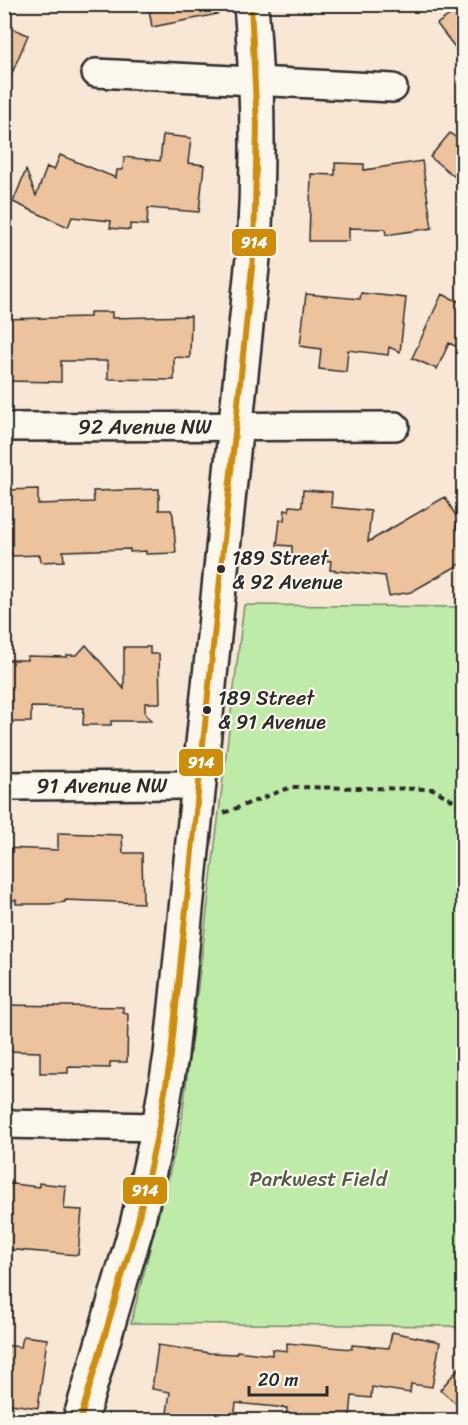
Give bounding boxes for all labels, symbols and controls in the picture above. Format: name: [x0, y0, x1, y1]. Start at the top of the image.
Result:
line badge: 914: [231, 228, 277, 257]
text: 914: [241, 228, 267, 257]
street label: 92 Avenue NW: [78, 407, 213, 446]
place label: 189 Street & 92 Avenue: [232, 541, 343, 600]
marker: 189 Street & 92 Avenue: [215, 563, 227, 575]
place label: 189 Street & 91 Avenue: [218, 681, 326, 740]
marker: 189 Street & 91 Avenue: [201, 704, 213, 716]
line badge: 914: [178, 748, 224, 777]
text: 914: [188, 748, 214, 777]
street label: 91 Avenue NW: [36, 766, 168, 805]
park label: Parkwest Field: [249, 1160, 389, 1198]
line badge: 914: [122, 1176, 168, 1205]
text: 914: [132, 1176, 158, 1205]
scale bar: [249, 1359, 327, 1397]
text: 20 m: [258, 1364, 298, 1396]

